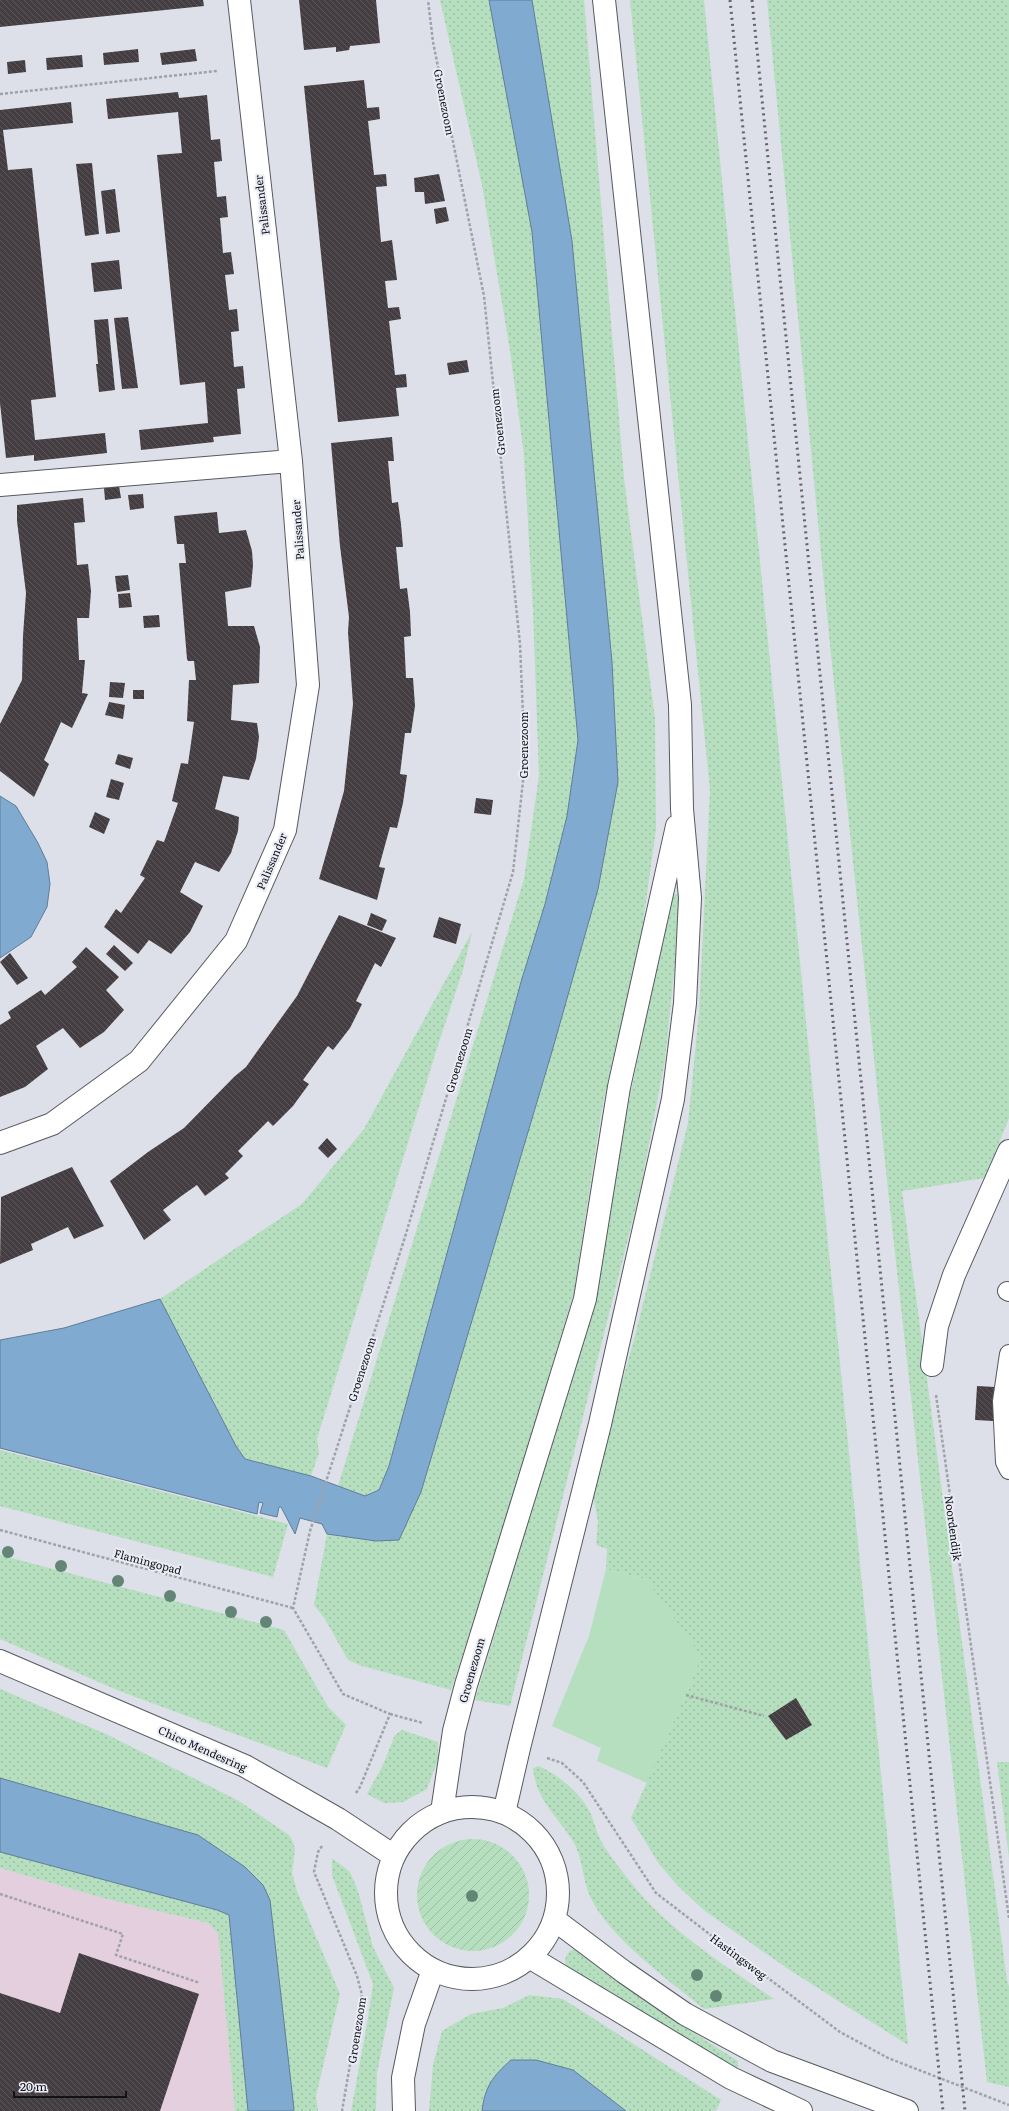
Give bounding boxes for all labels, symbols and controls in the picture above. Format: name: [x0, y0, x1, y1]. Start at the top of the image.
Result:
street label: Groenezoom: [431, 68, 459, 137]
street label: Palissander: [249, 173, 273, 236]
street label: Groenezoom: [486, 387, 508, 456]
street label: Palissander: [287, 499, 307, 561]
street label: Groenezoom: [515, 711, 531, 779]
street label: Palissander: [252, 829, 290, 892]
street label: Groenezoom: [441, 1025, 476, 1094]
street label: Groenezoom: [343, 1334, 379, 1403]
street label: Noordendijk: [941, 1494, 967, 1562]
street label: Flamingopad: [112, 1544, 184, 1578]
street label: Groenezoom: [454, 1635, 488, 1704]
street label: Chico Mendesring: [156, 1721, 251, 1775]
street label: Hastingsweg: [707, 1929, 771, 1983]
street label: Groenezoom: [343, 1995, 369, 2064]
scale bar: [14, 2073, 126, 2099]
text: 20 m: [20, 2077, 47, 2095]

